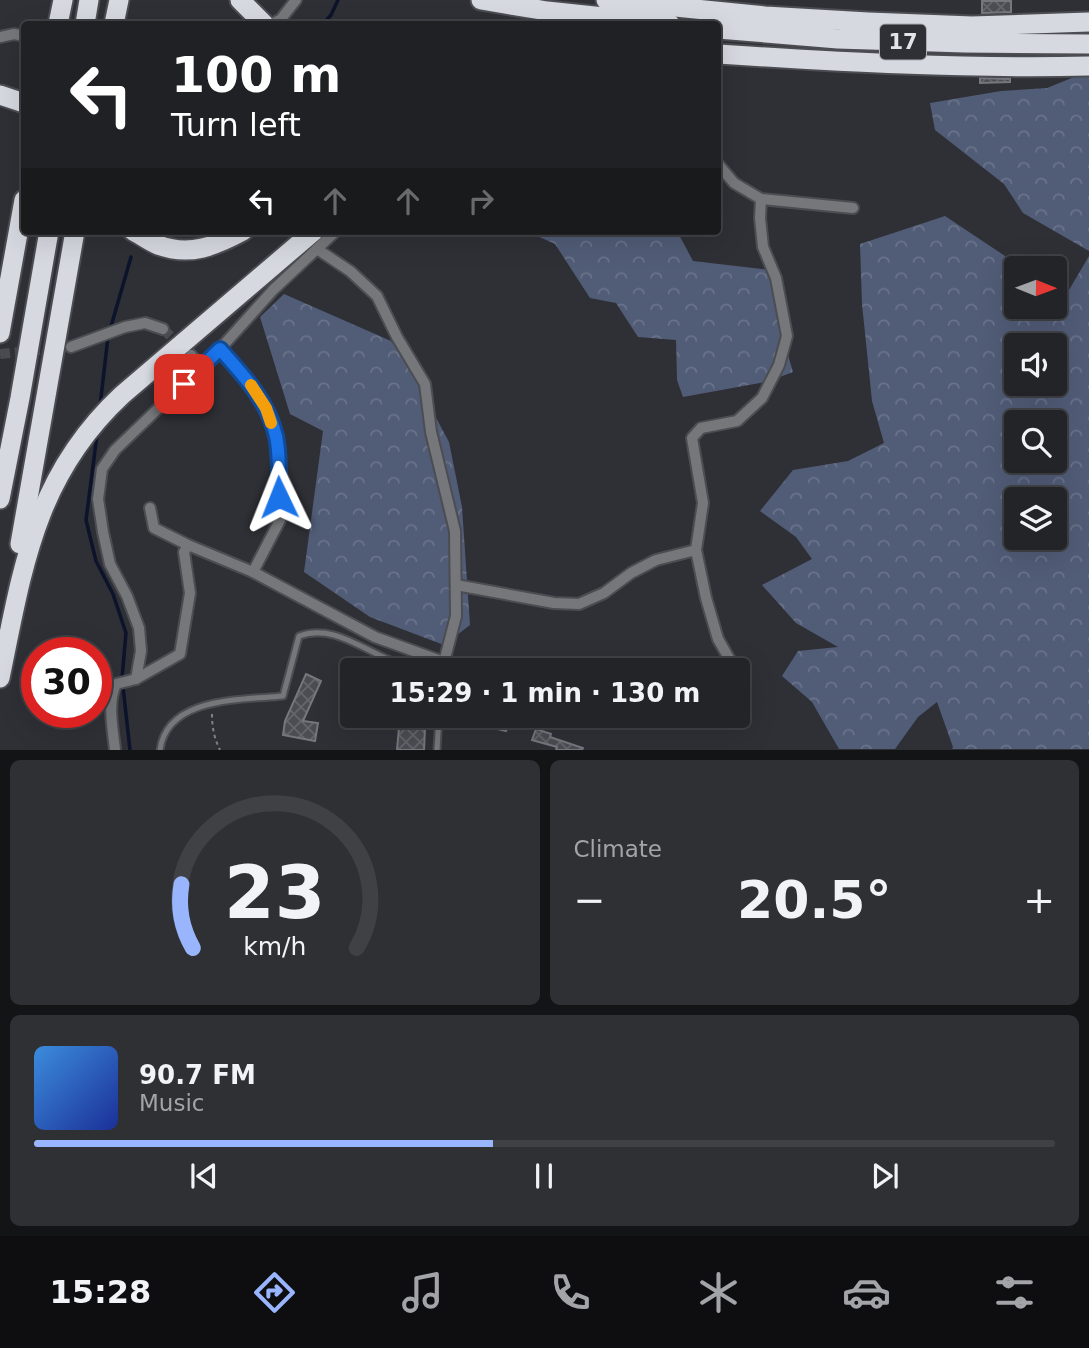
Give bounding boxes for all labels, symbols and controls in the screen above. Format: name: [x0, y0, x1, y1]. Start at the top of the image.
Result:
road number: 17: [880, 24, 926, 60]
text: 100 m: [171, 47, 341, 104]
icon: left: [56, 49, 147, 140]
text: Turn left: [171, 106, 301, 144]
icon: left: [243, 182, 281, 220]
icon: ahead: [316, 182, 354, 220]
icon: ahead: [389, 182, 427, 220]
icon: right: [462, 182, 500, 220]
north arrow: [1004, 256, 1068, 318]
map controls: [1004, 256, 1067, 550]
button: sound: [1004, 333, 1067, 396]
pin: [154, 354, 214, 414]
icon: arrive: [165, 365, 203, 403]
button: search: [1004, 410, 1067, 473]
position arrow: [242, 460, 316, 534]
button: layers: [1004, 487, 1067, 550]
speed limit sign: 30: [21, 637, 112, 728]
text: 15:29 · 1 min · 130 m: [390, 678, 700, 708]
text: Climate: [574, 836, 662, 862]
text: 23: [224, 851, 325, 936]
text: 20.5°: [737, 870, 891, 930]
text: −: [574, 878, 605, 922]
text: +: [1023, 878, 1055, 922]
text: km/h: [243, 932, 306, 961]
text: 90.7 FM: [139, 1060, 256, 1090]
text: Music: [139, 1090, 204, 1116]
icon: previous: [185, 1157, 223, 1195]
icon: pause: [525, 1157, 563, 1195]
icon: next: [866, 1157, 904, 1195]
icon: directions: [250, 1268, 299, 1317]
icon: music: [398, 1268, 447, 1317]
icon: phone: [546, 1268, 595, 1317]
icon: climate: [694, 1268, 743, 1317]
icon: car: [842, 1268, 891, 1317]
icon: filters: [990, 1268, 1039, 1317]
text: 15:28: [50, 1273, 151, 1311]

